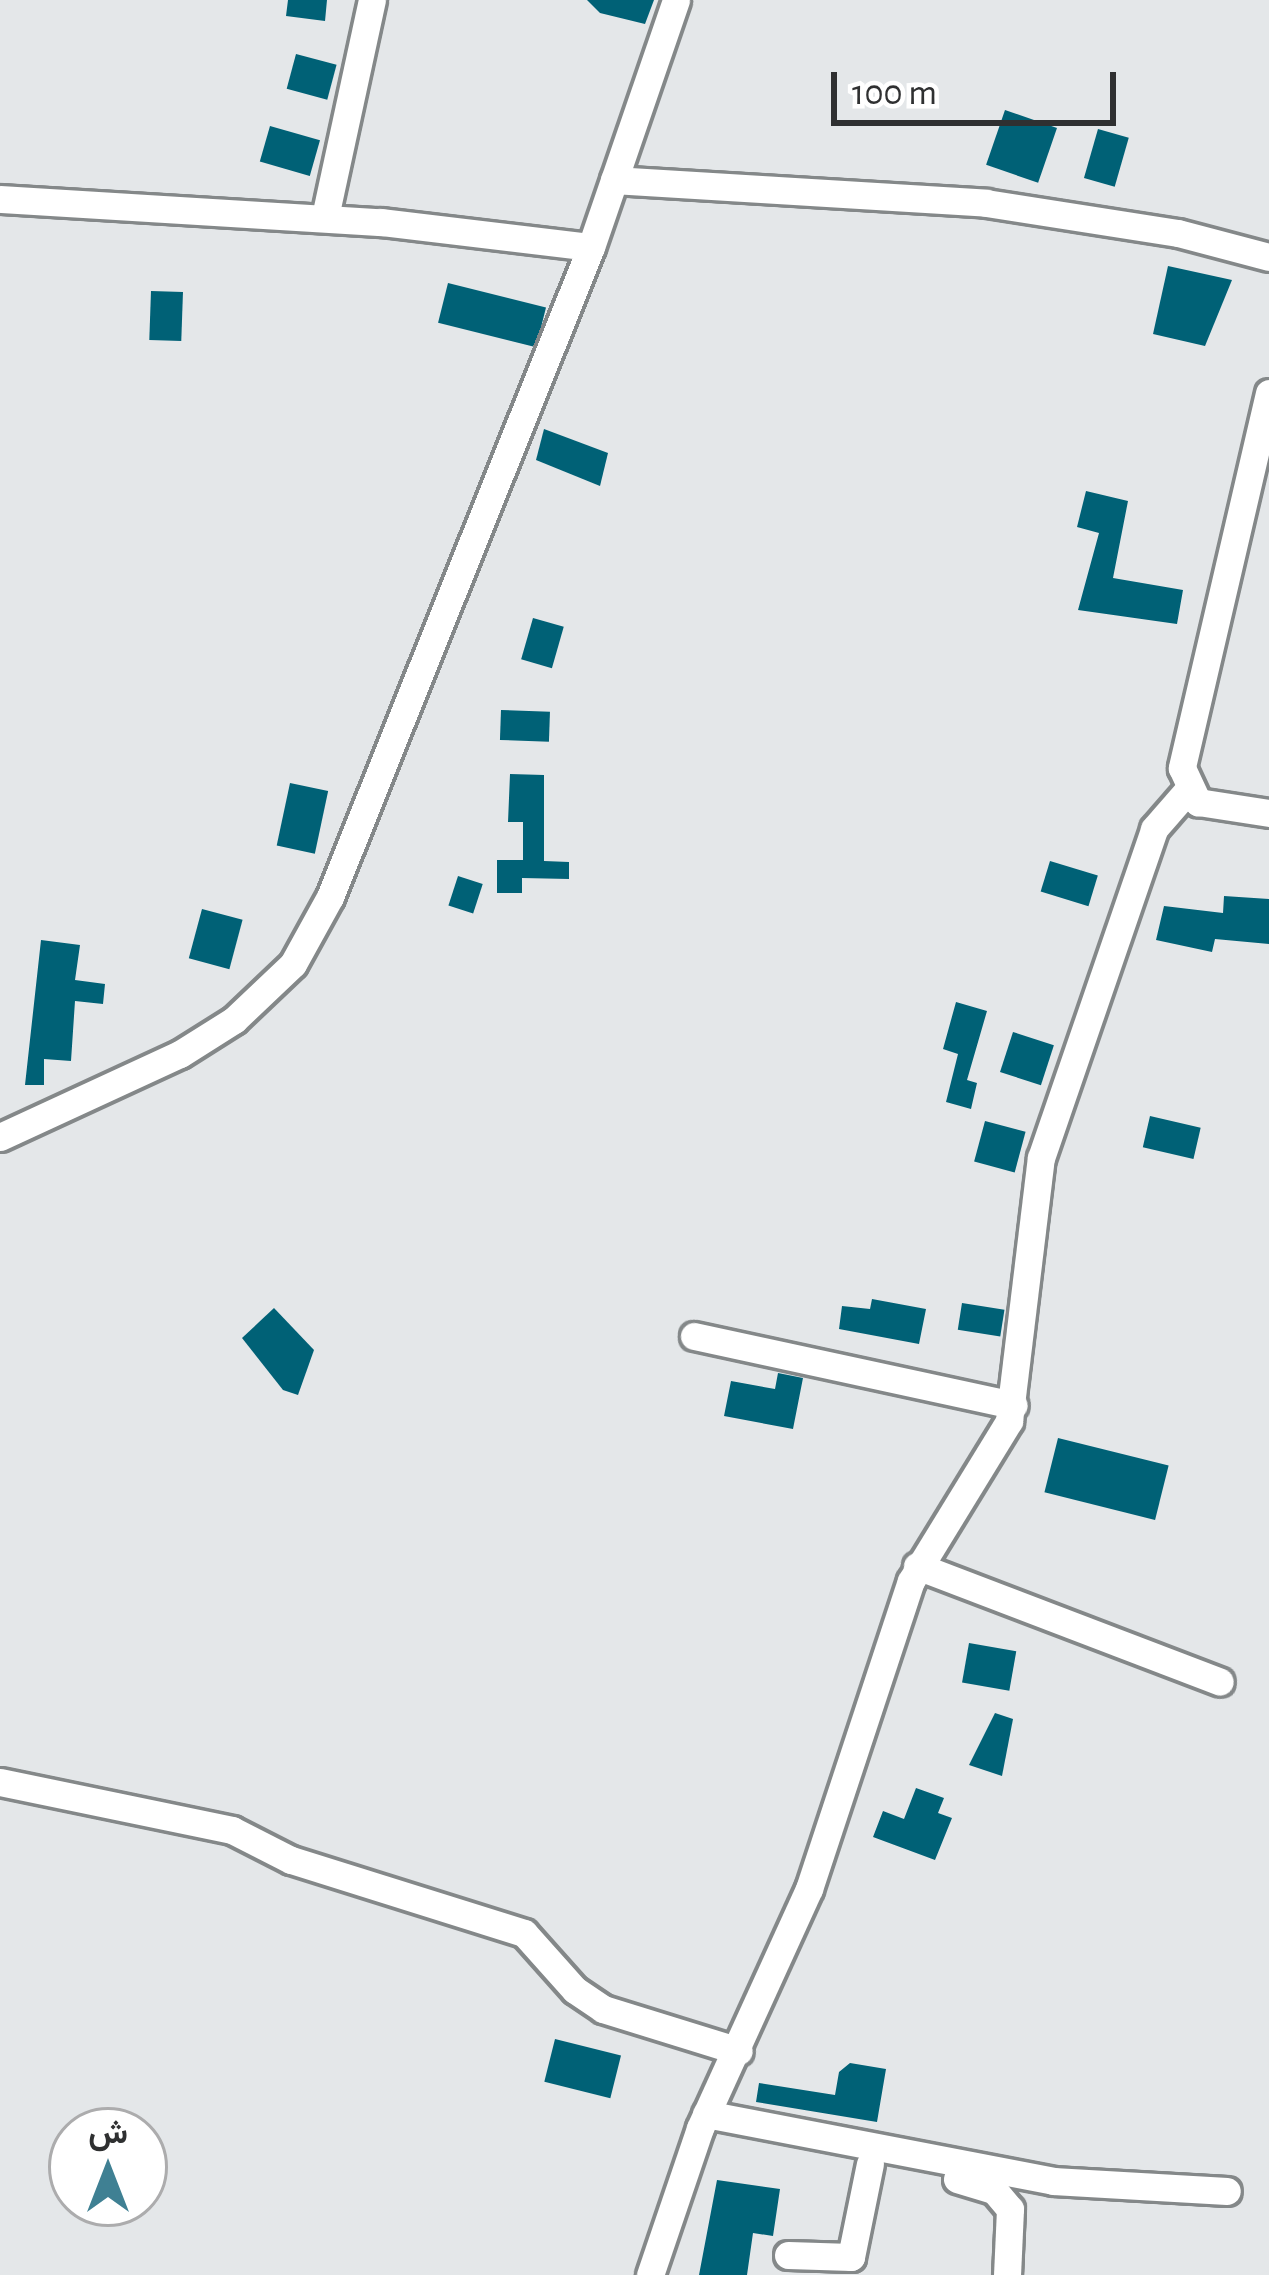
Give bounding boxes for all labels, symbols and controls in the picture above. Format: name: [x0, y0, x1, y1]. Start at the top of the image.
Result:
scale bar: [837, 48, 1122, 122]
text: 100 m: [852, 75, 937, 111]
north arrow: [48, 2107, 168, 2227]
text: ش: [88, 2117, 128, 2150]

